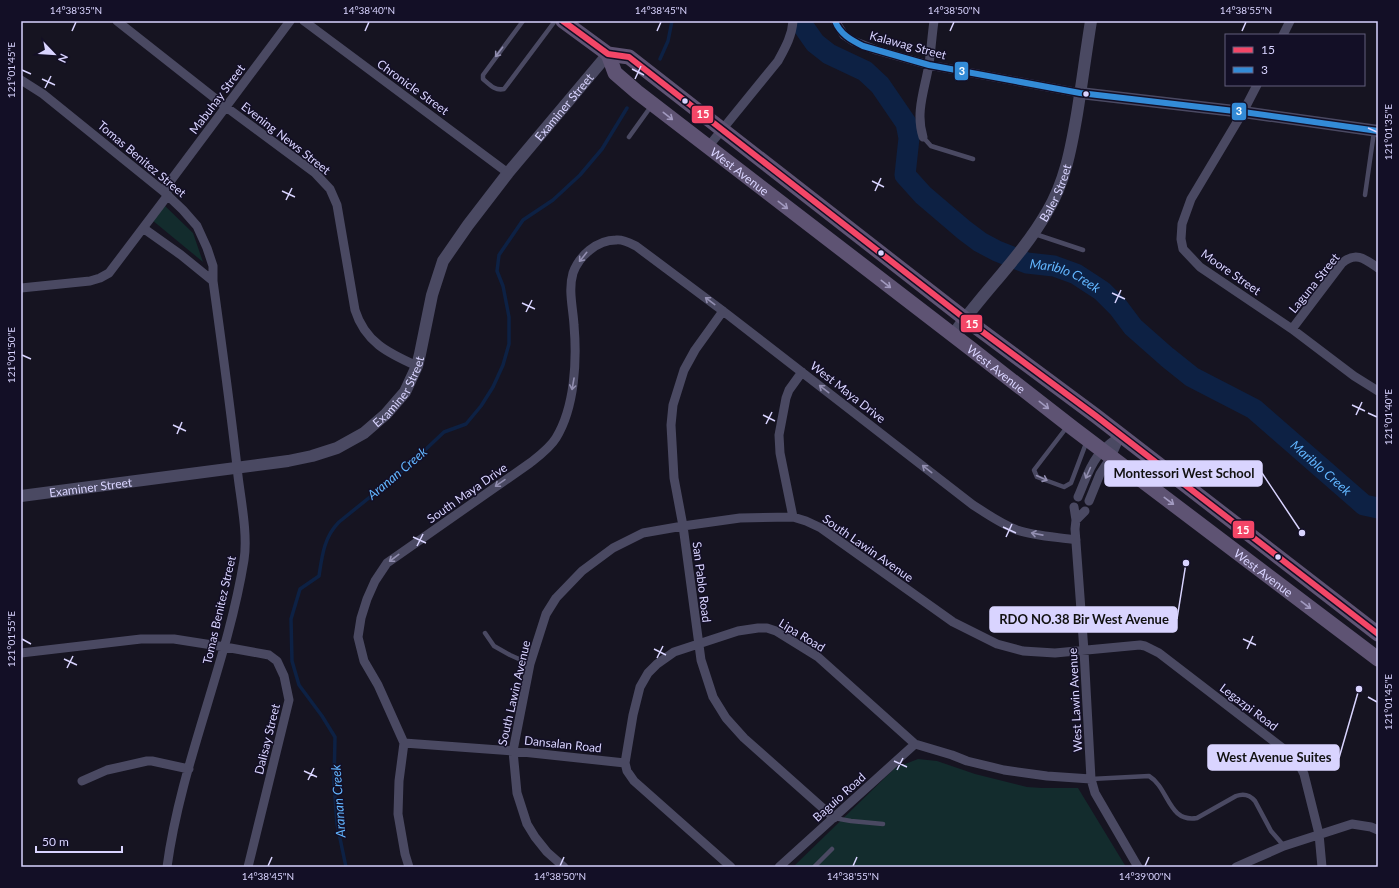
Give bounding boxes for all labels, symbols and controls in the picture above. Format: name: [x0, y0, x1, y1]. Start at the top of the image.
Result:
text: 14°38'35"N: [50, 4, 102, 16]
text: 14°38'40"N: [343, 4, 395, 16]
text: 14°38'45"N: [635, 4, 687, 16]
text: 14°38'50"N: [928, 4, 980, 16]
text: 14°38'55"N: [1220, 4, 1272, 16]
street label: Kalawag Street: [868, 28, 949, 63]
north arrow: [34, 34, 74, 74]
legend: [1225, 34, 1365, 86]
text: 121°01'45"E: [5, 42, 17, 98]
text: 15: [1261, 42, 1275, 57]
one-way arrow: [495, 46, 504, 57]
text: N: [56, 52, 71, 65]
street label: Chronicle Street: [374, 56, 452, 118]
street label: Mabuhay Street: [186, 61, 249, 137]
line badge: 3: [954, 61, 969, 81]
text: 3: [1261, 62, 1268, 77]
text: 3: [959, 64, 965, 77]
street label: Examiner Street: [531, 69, 597, 144]
unlabelled marker: [1081, 89, 1091, 99]
unlabelled marker: [680, 96, 690, 106]
street label: Evening News Street: [238, 99, 334, 178]
line badge: 3: [1231, 102, 1247, 121]
text: 3: [1236, 104, 1242, 117]
text: 121°01'35"E: [1382, 104, 1394, 160]
line badge: 15: [691, 105, 714, 124]
text: 15: [697, 107, 709, 120]
one-way arrow: [662, 111, 673, 120]
street label: Tomas Benitez Street: [95, 118, 190, 201]
street label: West Avenue: [707, 144, 772, 198]
street label: Baler Street: [1036, 161, 1074, 224]
one-way arrow: [777, 200, 788, 209]
street label: Moore Street: [1198, 246, 1264, 299]
unlabelled marker: [876, 248, 886, 258]
street label: Laguna Street: [1285, 250, 1343, 316]
one-way arrow: [579, 252, 588, 262]
water label: Mariblo Creek: [1029, 255, 1104, 296]
one-way arrow: [881, 280, 892, 288]
one-way arrow: [705, 297, 716, 305]
line badge: 15: [960, 314, 983, 333]
text: 15: [966, 317, 978, 330]
text: 121°01'50"E: [5, 327, 17, 383]
street label: West Avenue: [964, 341, 1029, 396]
street label: Examiner Street: [369, 354, 427, 430]
street label: West Maya Drive: [807, 358, 889, 426]
one-way arrow: [569, 377, 577, 390]
one-way arrow: [819, 385, 830, 393]
text: 121°01'40"E: [1382, 389, 1394, 445]
one-way arrow: [1038, 401, 1049, 410]
water label: Mariblo Creek: [1287, 437, 1356, 499]
water label: Aranan Creek: [363, 443, 431, 503]
street label: South Maya Drive: [424, 460, 510, 526]
callout: Montessori West School: [1105, 461, 1262, 486]
one-way arrow: [921, 464, 932, 473]
text: Montessori West School: [1113, 465, 1255, 481]
one-way arrow: [1084, 466, 1091, 478]
street label: Examiner Street: [48, 474, 133, 500]
one-way arrow: [1036, 475, 1048, 483]
one-way arrow: [495, 479, 506, 487]
one-way arrow: [1164, 497, 1175, 505]
street label: South Lawin Avenue: [820, 511, 916, 585]
line badge: 15: [1232, 520, 1255, 539]
text: 15: [1237, 523, 1249, 536]
one-way arrow: [1031, 530, 1044, 538]
street label: San Pablo Road: [690, 541, 714, 623]
street label: West Avenue: [1231, 545, 1296, 600]
unlabelled marker: [1273, 552, 1283, 562]
street label: Tomas Benitez Street: [199, 554, 239, 666]
one-way arrow: [388, 554, 399, 562]
one-way arrow: [1301, 601, 1312, 609]
callout: RDO NO.38 Bir West Avenue: [990, 607, 1177, 632]
text: 121°01'55"E: [5, 611, 17, 667]
text: RDO NO.38 Bir West Avenue: [999, 611, 1169, 627]
street label: Lipa Road: [776, 615, 828, 655]
street label: South Lawin Avenue: [495, 639, 533, 747]
street label: West Lawin Avenue: [1065, 648, 1085, 752]
text: 121°01'45"E: [1382, 674, 1394, 730]
street label: Legazpi Road: [1217, 680, 1281, 734]
street label: Dalisay Street: [251, 701, 283, 776]
street label: Dansalan Road: [523, 732, 603, 756]
callout: West Avenue Suites: [1208, 745, 1339, 770]
text: West Avenue Suites: [1216, 749, 1332, 765]
water label: Aranan Creek: [327, 763, 349, 839]
street label: Baguio Road: [809, 769, 869, 825]
scale bar: [36, 828, 122, 854]
text: 50 m: [42, 834, 69, 849]
text: 14°38'45"N: [242, 870, 294, 882]
text: 14°38'50"N: [534, 870, 586, 882]
text: 14°38'55"N: [827, 870, 879, 882]
text: 14°39'00"N: [1119, 870, 1171, 882]

